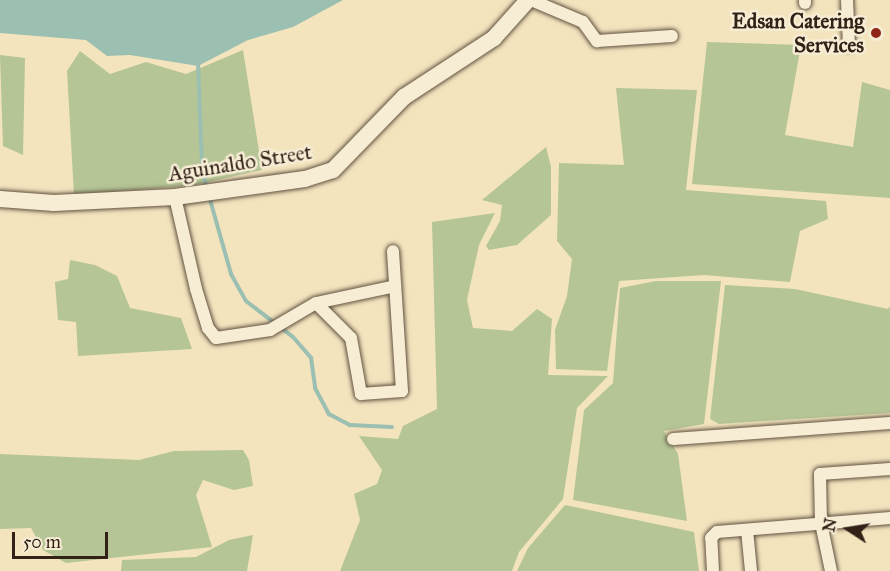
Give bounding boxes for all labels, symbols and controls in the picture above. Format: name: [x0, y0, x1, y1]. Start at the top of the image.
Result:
place label: Edsan Catering Services: [732, 8, 864, 58]
marker: Edsan Catering Services: [869, 26, 883, 40]
street label: Aguinaldo Street: [166, 139, 314, 187]
north arrow: [818, 499, 878, 559]
text: N: [819, 517, 841, 534]
scale bar: [15, 520, 111, 558]
text: 50 m: [23, 531, 61, 553]

